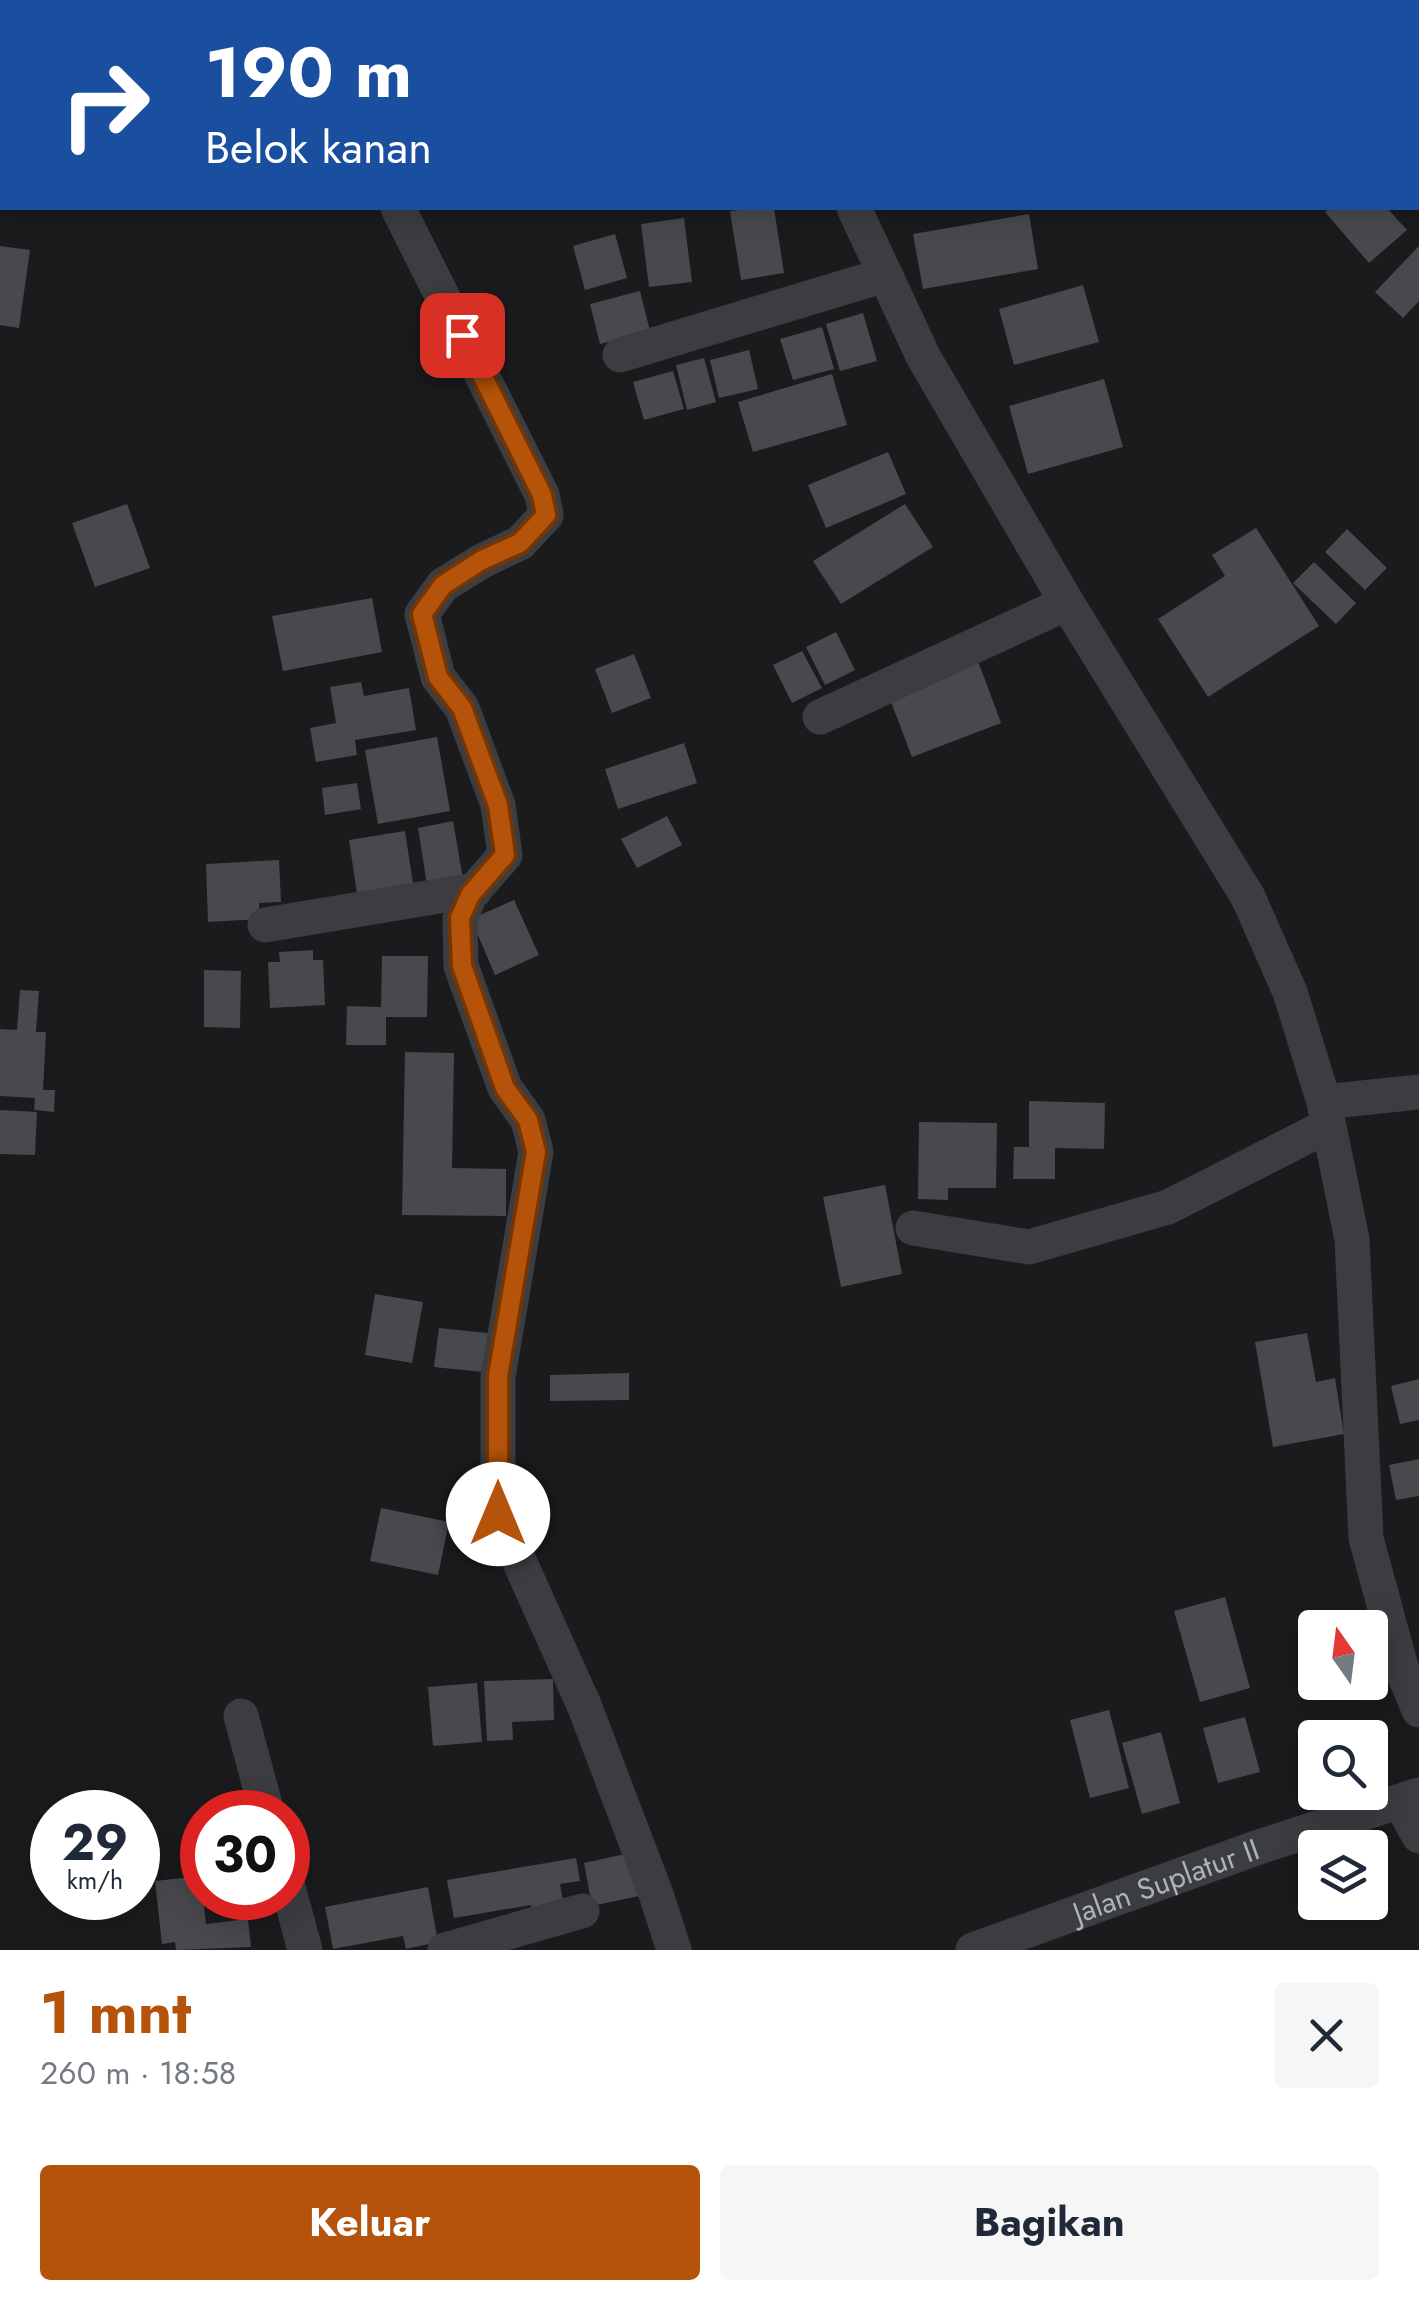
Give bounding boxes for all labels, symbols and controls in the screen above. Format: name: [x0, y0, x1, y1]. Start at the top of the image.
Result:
text: 190 m: [205, 22, 412, 123]
icon: right: [40, 40, 170, 170]
text: Belok kanan: [205, 115, 432, 180]
pin: [420, 293, 505, 378]
icon: arrive: [435, 308, 490, 363]
position arrow: [446, 1462, 550, 1566]
north arrow: [1298, 1610, 1388, 1700]
map controls: [1298, 1610, 1388, 1920]
button: search: [1298, 1720, 1388, 1810]
speed limit sign: 30: [180, 1790, 310, 1920]
text: 29: [62, 1806, 128, 1879]
street label: Jalan Suplatur II: [1063, 1827, 1265, 1935]
button: layers: [1298, 1830, 1388, 1920]
text: km/h: [67, 1862, 123, 1898]
text: 1 mnt: [40, 1969, 191, 2056]
button: close: [1274, 1983, 1379, 2088]
text: 260 m · 18:58: [40, 2050, 236, 2096]
button: Keluar: [40, 2165, 700, 2280]
button: Bagikan: [720, 2165, 1379, 2280]

